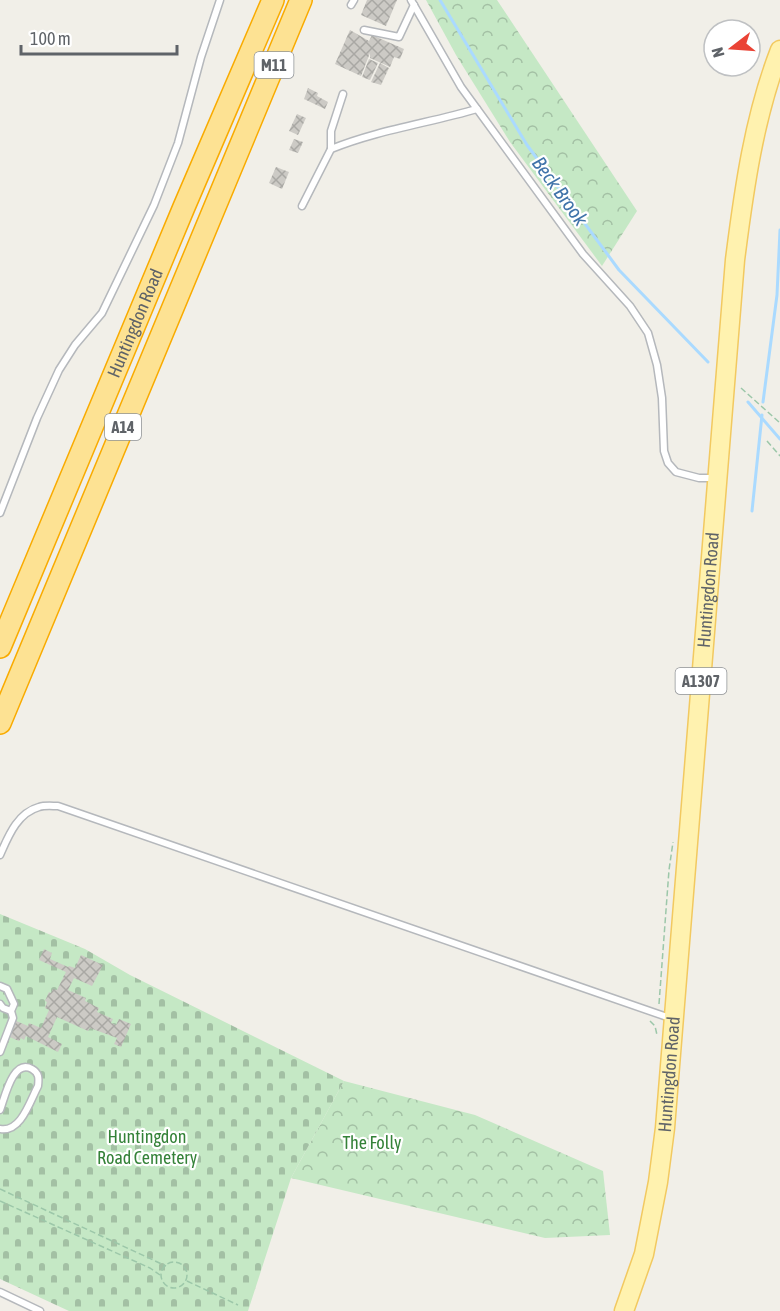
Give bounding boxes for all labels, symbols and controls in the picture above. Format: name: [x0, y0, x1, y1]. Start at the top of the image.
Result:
scale bar: [21, 18, 177, 56]
north arrow: [702, 18, 762, 78]
text: 100 m: [30, 28, 71, 49]
text: N: [708, 45, 728, 60]
road number: M11: [254, 52, 294, 78]
water label: Beck Brook: [528, 152, 593, 230]
street label: Huntingdon Road: [103, 265, 167, 381]
road number: A14: [105, 414, 141, 440]
street label: Huntingdon Road: [693, 531, 723, 649]
road number: A1307: [676, 668, 726, 694]
street label: Huntingdon Road: [654, 1016, 684, 1133]
park label: Huntingdon Road Cemetery: [97, 1126, 197, 1168]
park label: The Folly: [342, 1132, 402, 1153]

